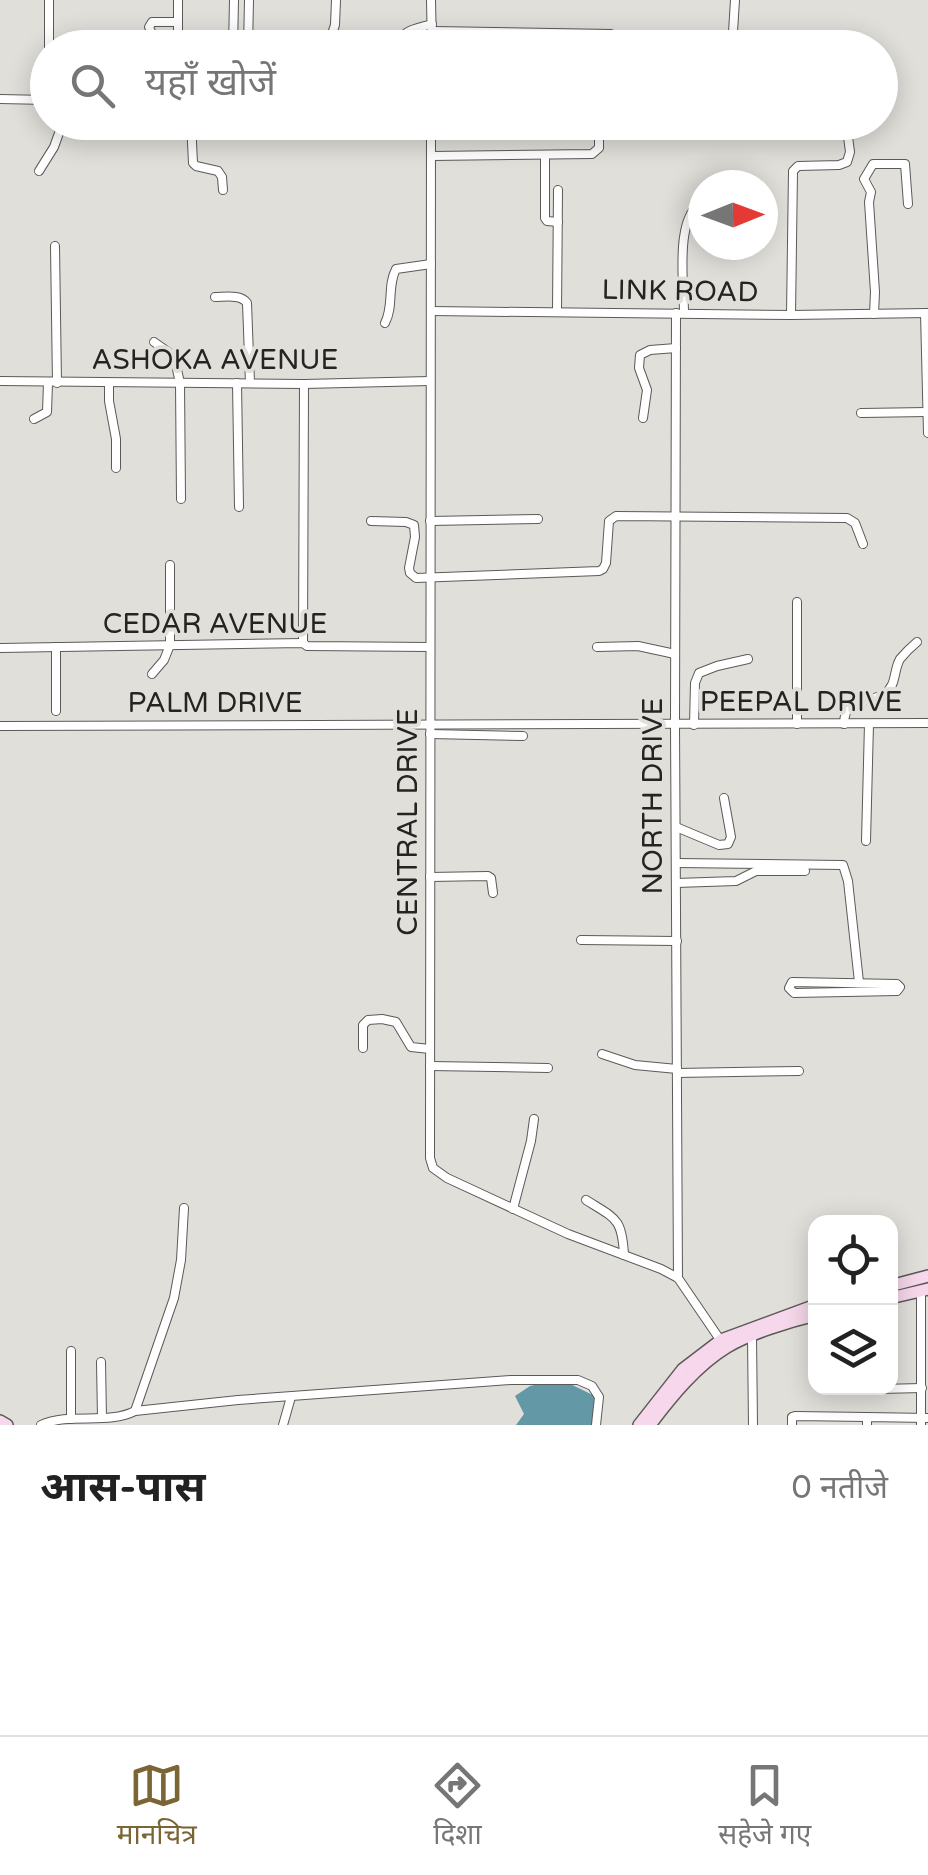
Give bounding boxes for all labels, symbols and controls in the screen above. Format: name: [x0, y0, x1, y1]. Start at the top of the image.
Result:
search box: [30, 30, 898, 140]
icon: search: [65, 58, 120, 113]
text: यहाँ खोजें: [145, 60, 276, 106]
north arrow: [688, 170, 778, 260]
street label: LINK ROAD: [601, 273, 759, 309]
street label: ASHOKA AVENUE: [92, 343, 338, 377]
street label: CEDAR AVENUE: [103, 607, 327, 641]
street label: PEEPAL DRIVE: [700, 685, 902, 719]
street label: PALM DRIVE: [127, 686, 303, 720]
street label: NORTH DRIVE: [636, 698, 670, 894]
street label: CENTRAL DRIVE: [391, 708, 425, 936]
map controls: [808, 1215, 898, 1395]
button: locate: [808, 1215, 898, 1305]
button: layers: [808, 1305, 898, 1395]
text: आस-पास: [40, 1462, 205, 1513]
text: 0 नतीजे: [792, 1469, 888, 1507]
tab: मानचित्र: [117, 1758, 197, 1855]
tab: दिशा: [430, 1758, 485, 1855]
tab: सहेजे गए: [718, 1758, 811, 1855]

